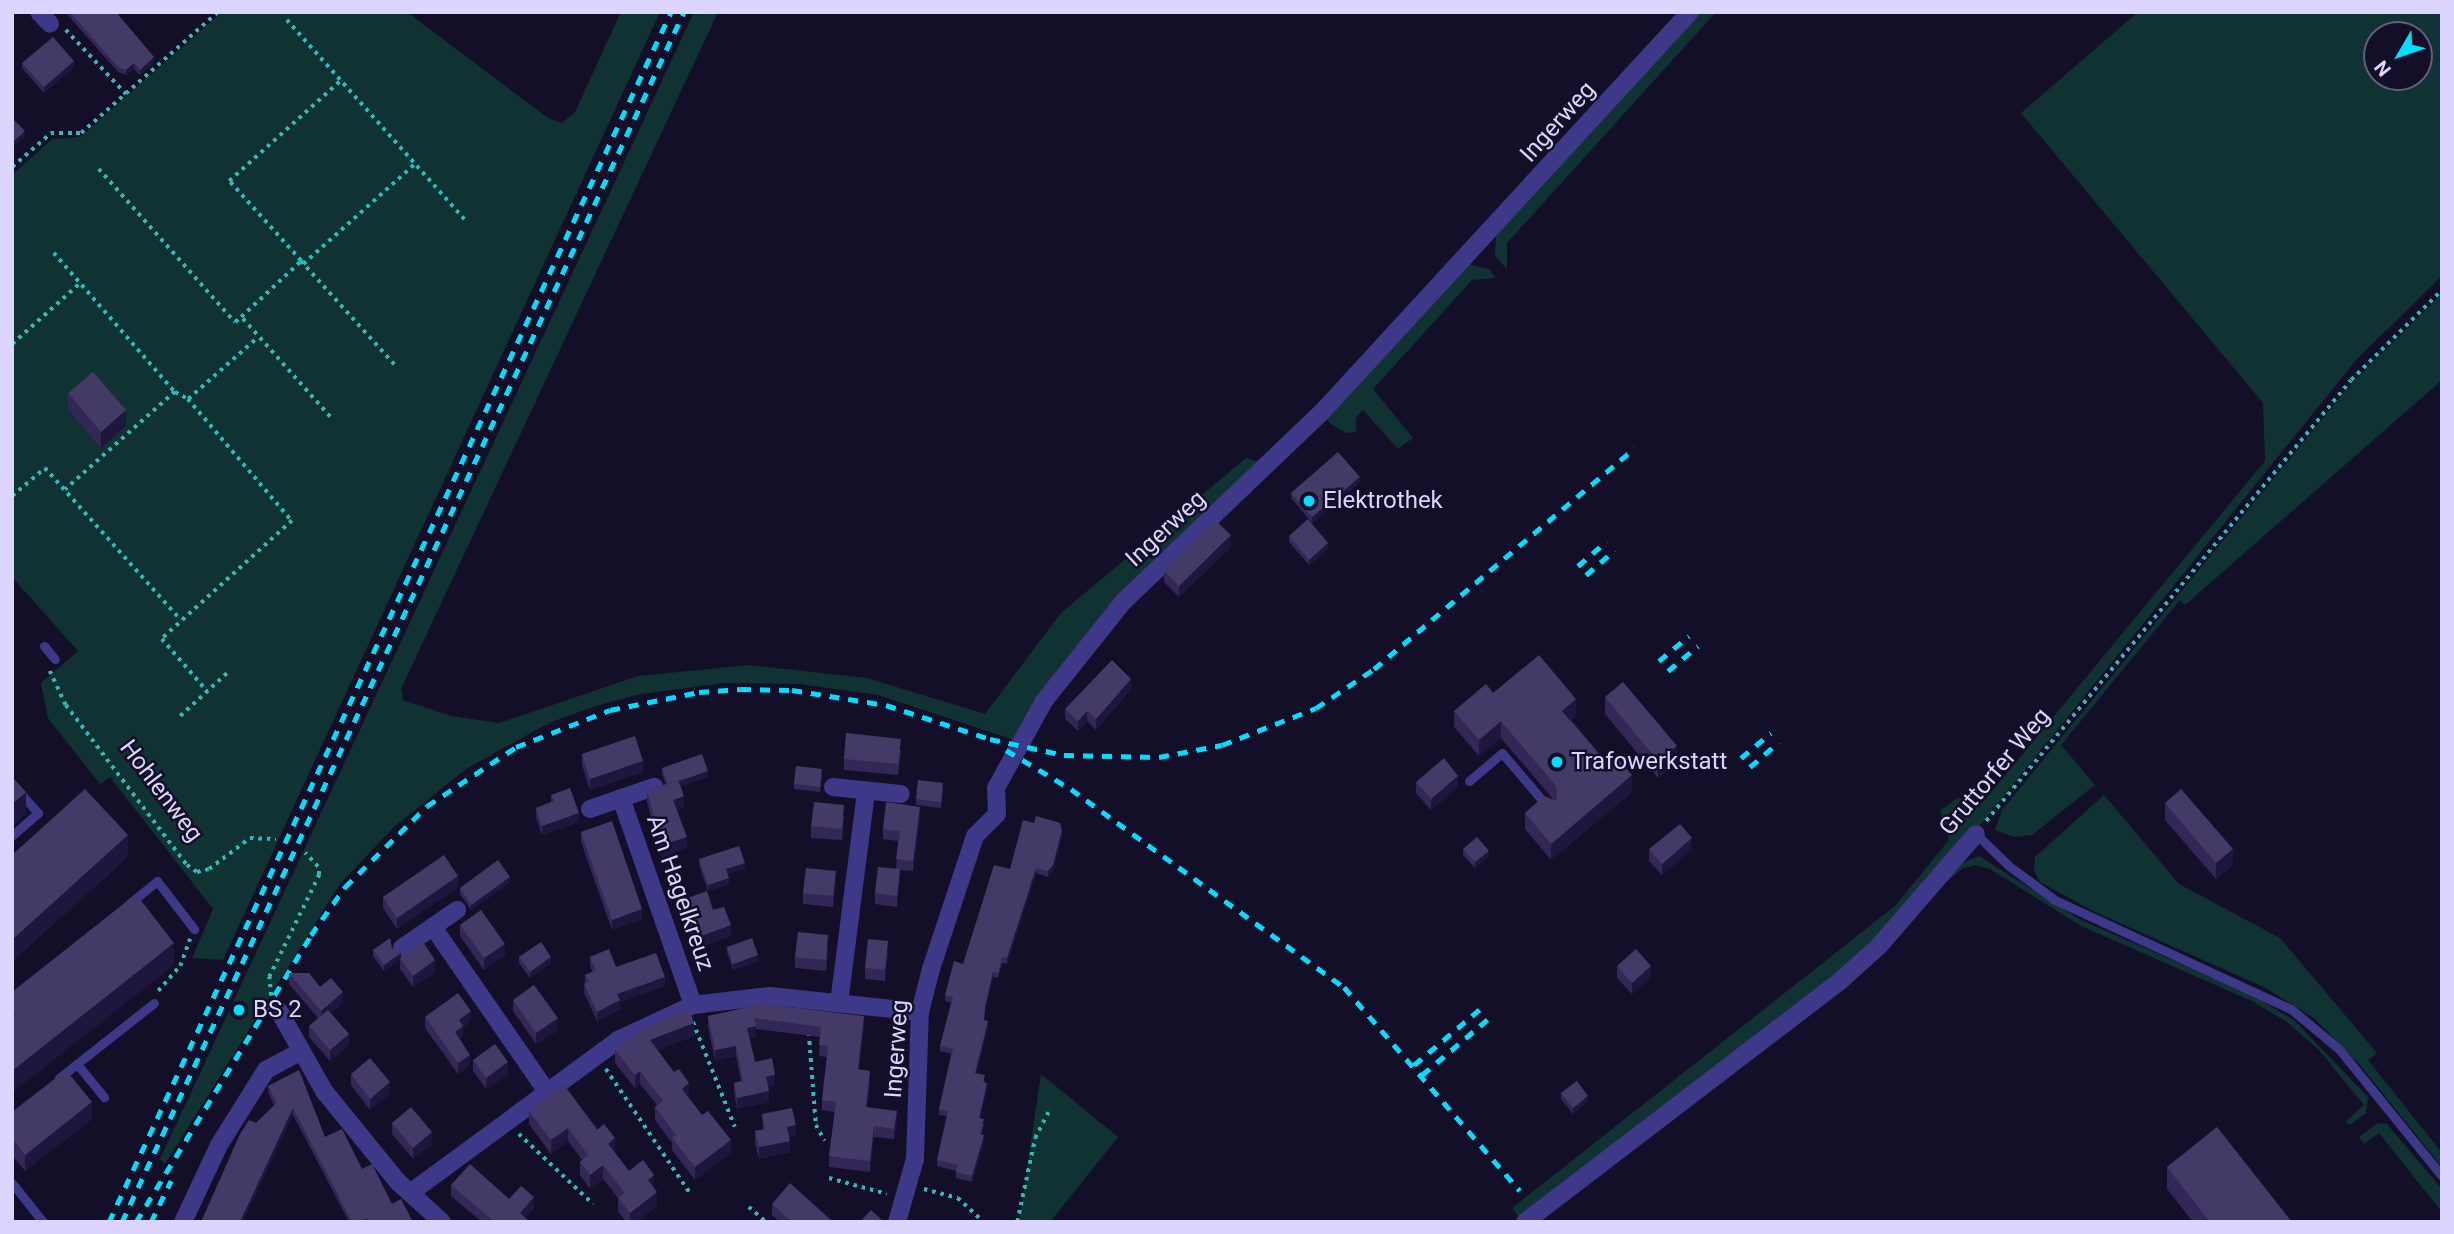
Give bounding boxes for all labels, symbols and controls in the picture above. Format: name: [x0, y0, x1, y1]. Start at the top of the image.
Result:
north arrow: [2363, 21, 2433, 91]
text: N: [2370, 56, 2396, 81]
street label: Ingerweg: [1514, 76, 1602, 168]
street label: Ingerweg: [1120, 485, 1212, 573]
place label: Elektrothek: [1323, 487, 1443, 515]
marker: Elektrothek: [1301, 493, 1317, 509]
street label: Gruttorfer Weg: [1933, 703, 2057, 841]
street label: Hohlenweg: [113, 734, 209, 848]
place label: Trafowerkstatt: [1571, 748, 1727, 776]
marker: Trafowerkstatt: [1549, 754, 1565, 770]
street label: Am Hagelkreuz: [640, 811, 720, 975]
place label: BS 2: [253, 996, 302, 1024]
street label: Ingerweg: [879, 999, 915, 1099]
marker: BS 2: [231, 1002, 247, 1018]

